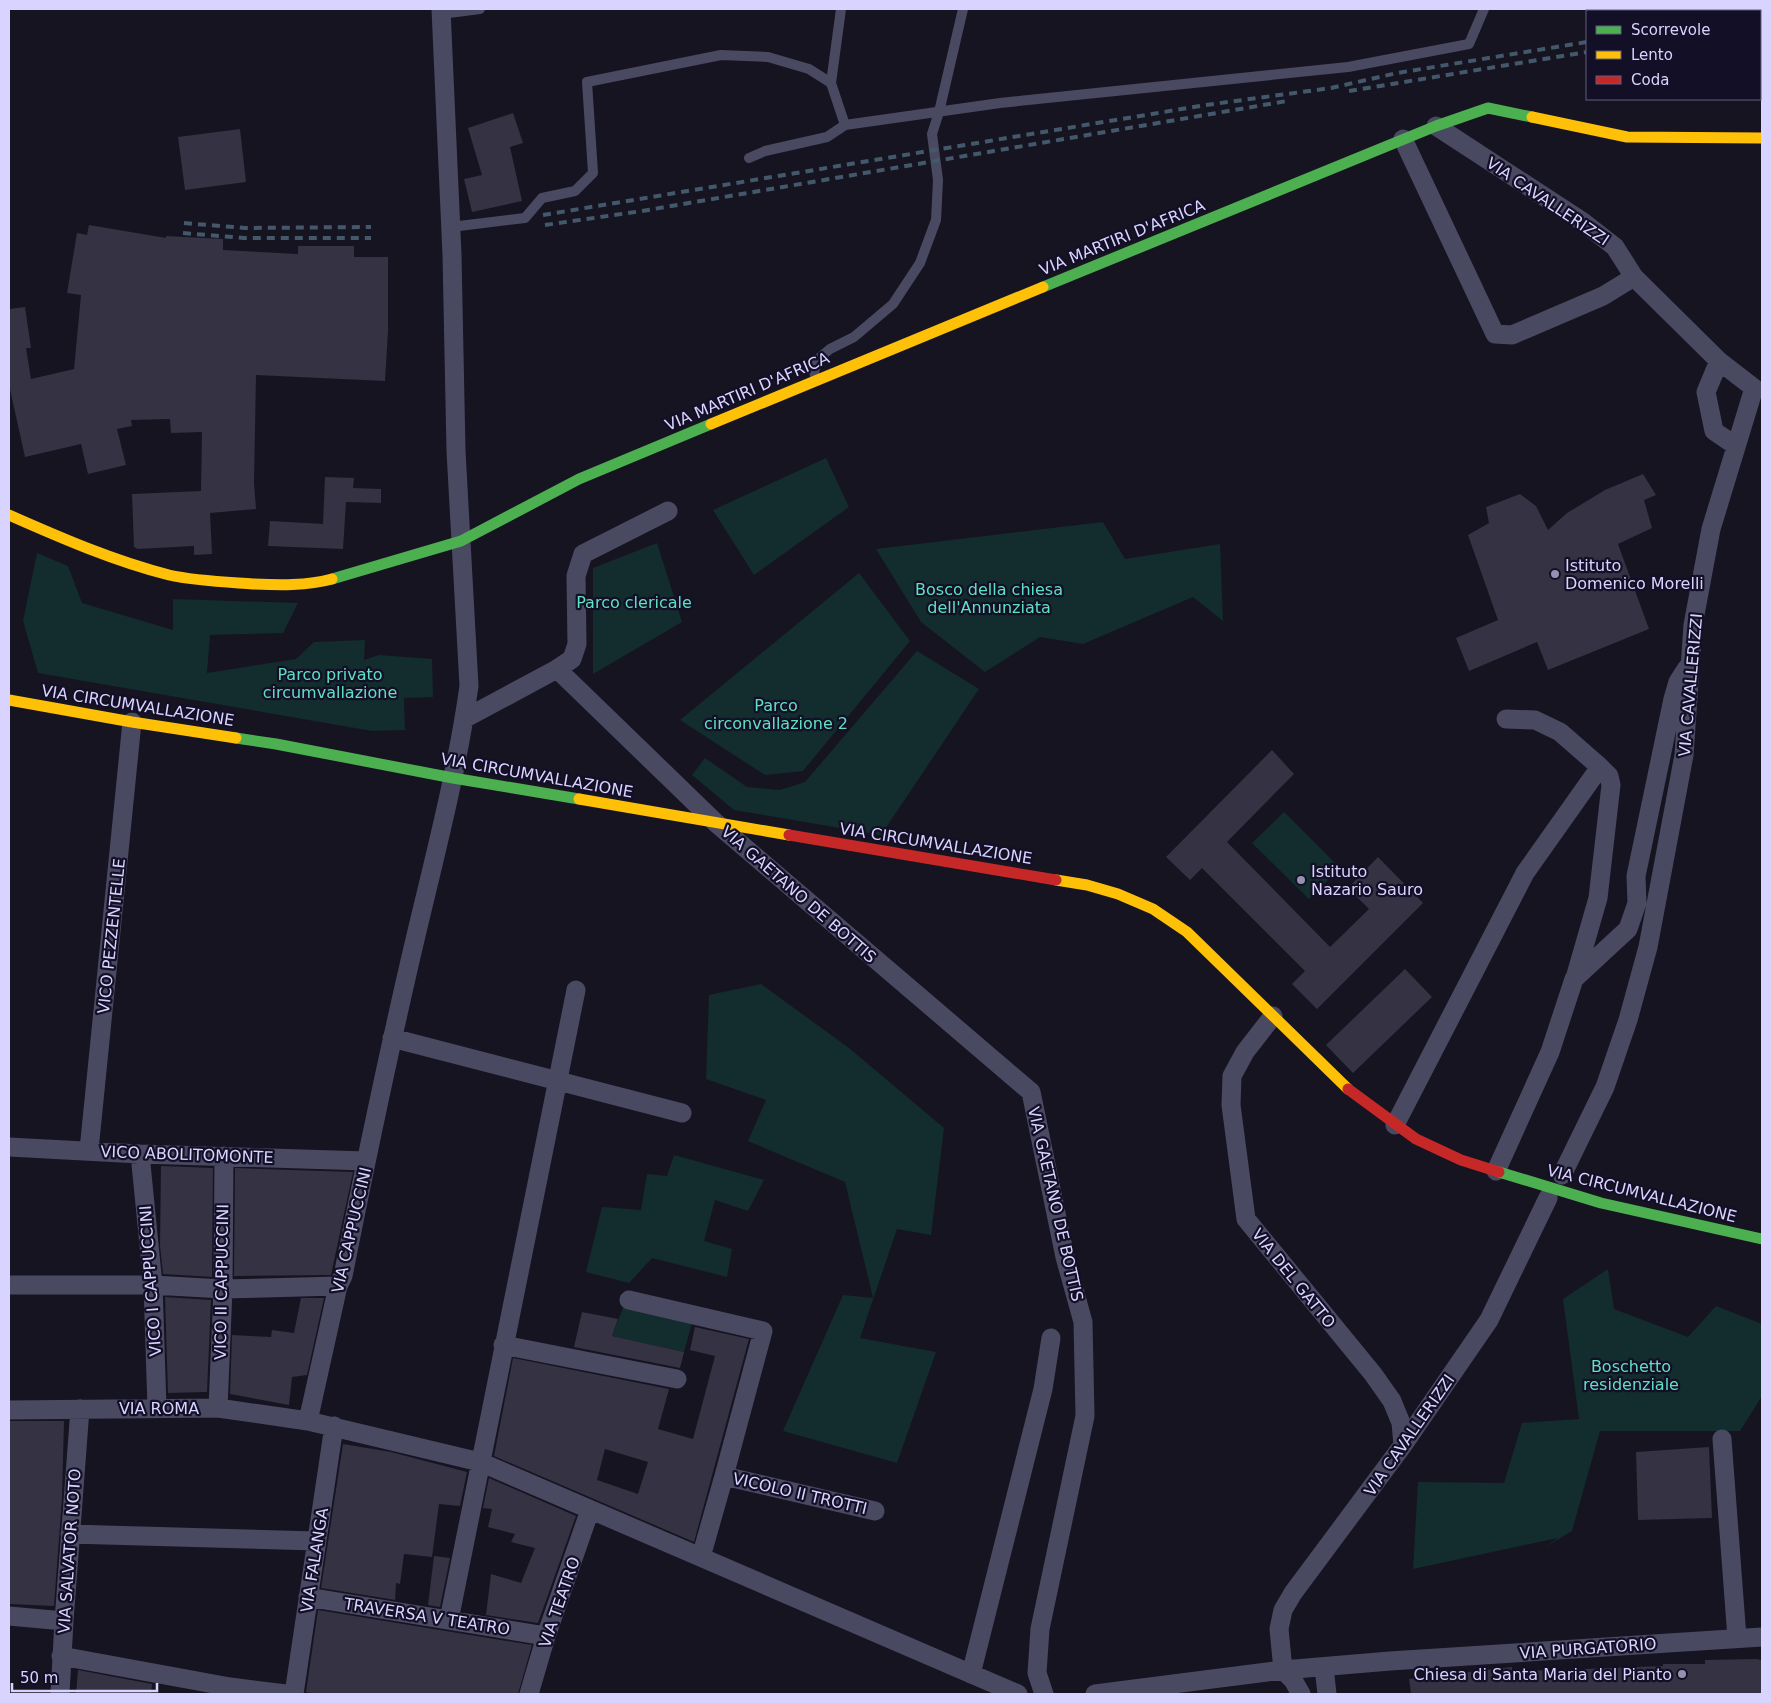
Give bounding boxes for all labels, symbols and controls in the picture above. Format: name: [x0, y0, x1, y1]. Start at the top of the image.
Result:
legend: [1586, 10, 1761, 100]
text: Scorrevole: [1631, 21, 1710, 39]
text: Lento: [1631, 46, 1673, 64]
text: Coda: [1631, 71, 1669, 89]
street label: VIA CAVALLERIZZI: [1483, 153, 1613, 250]
street label: VIA MARTIRI D'AFRICA: [1037, 196, 1208, 279]
street label: VIA MARTIRI D'AFRICA: [662, 348, 832, 435]
place label: Istituto Domenico Morelli: [1565, 556, 1704, 593]
marker: Istituto Domenico Morelli: [1549, 568, 1561, 580]
park label: Bosco della chiesa dell'Annunziata: [915, 580, 1063, 617]
park label: Parco clericale: [576, 593, 692, 612]
street label: VIA CAVALLERIZZI: [1675, 612, 1706, 758]
park label: Parco privato circumvallazione: [263, 665, 397, 702]
street label: VIA CIRCUMVALLAZIONE: [40, 681, 236, 730]
park label: Parco circonvallazione 2: [704, 696, 848, 733]
street label: VIA CIRCUMVALLAZIONE: [439, 749, 635, 802]
street label: VIA CIRCUMVALLAZIONE: [838, 819, 1034, 868]
street label: VIA GAETANO DE BOTTIS: [717, 822, 880, 967]
street label: VICO PEZZENTELLE: [94, 857, 129, 1015]
place label: Istituto Nazario Sauro: [1311, 862, 1423, 899]
marker: Istituto Nazario Sauro: [1295, 874, 1307, 886]
street label: VIA GAETANO DE BOTTIS: [1024, 1105, 1087, 1303]
street label: VICO ABOLITOMONTE: [100, 1142, 274, 1167]
street label: VIA CIRCUMVALLAZIONE: [1545, 1161, 1739, 1226]
street label: VIA CAPPUCCINI: [328, 1165, 375, 1295]
street label: VICO II CAPPUCCINI: [211, 1204, 232, 1360]
street label: VICO I CAPPUCCINI: [136, 1205, 165, 1357]
street label: VIA DEL GATTO: [1248, 1225, 1339, 1332]
park label: Boschetto residenziale: [1583, 1357, 1679, 1394]
street label: VIA CAVALLERIZZI: [1360, 1371, 1459, 1500]
street label: VIA ROMA: [119, 1399, 199, 1418]
street label: VIA SALVATOR NOTO: [54, 1468, 85, 1634]
street label: VICOLO II TROTTI: [731, 1469, 869, 1518]
street label: VIA FALANGA: [297, 1506, 332, 1614]
street label: VIA TEATRO: [535, 1554, 584, 1650]
street label: TRAVERSA V TEATRO: [342, 1594, 511, 1639]
street label: VIA PURGATORIO: [1519, 1634, 1657, 1663]
scale bar: [12, 1660, 158, 1692]
place label: Chiesa di Santa Maria del Pianto: [1413, 1665, 1672, 1684]
marker: Chiesa di Santa Maria del Pianto: [1676, 1668, 1688, 1680]
text: 50 m: [20, 1669, 58, 1687]

